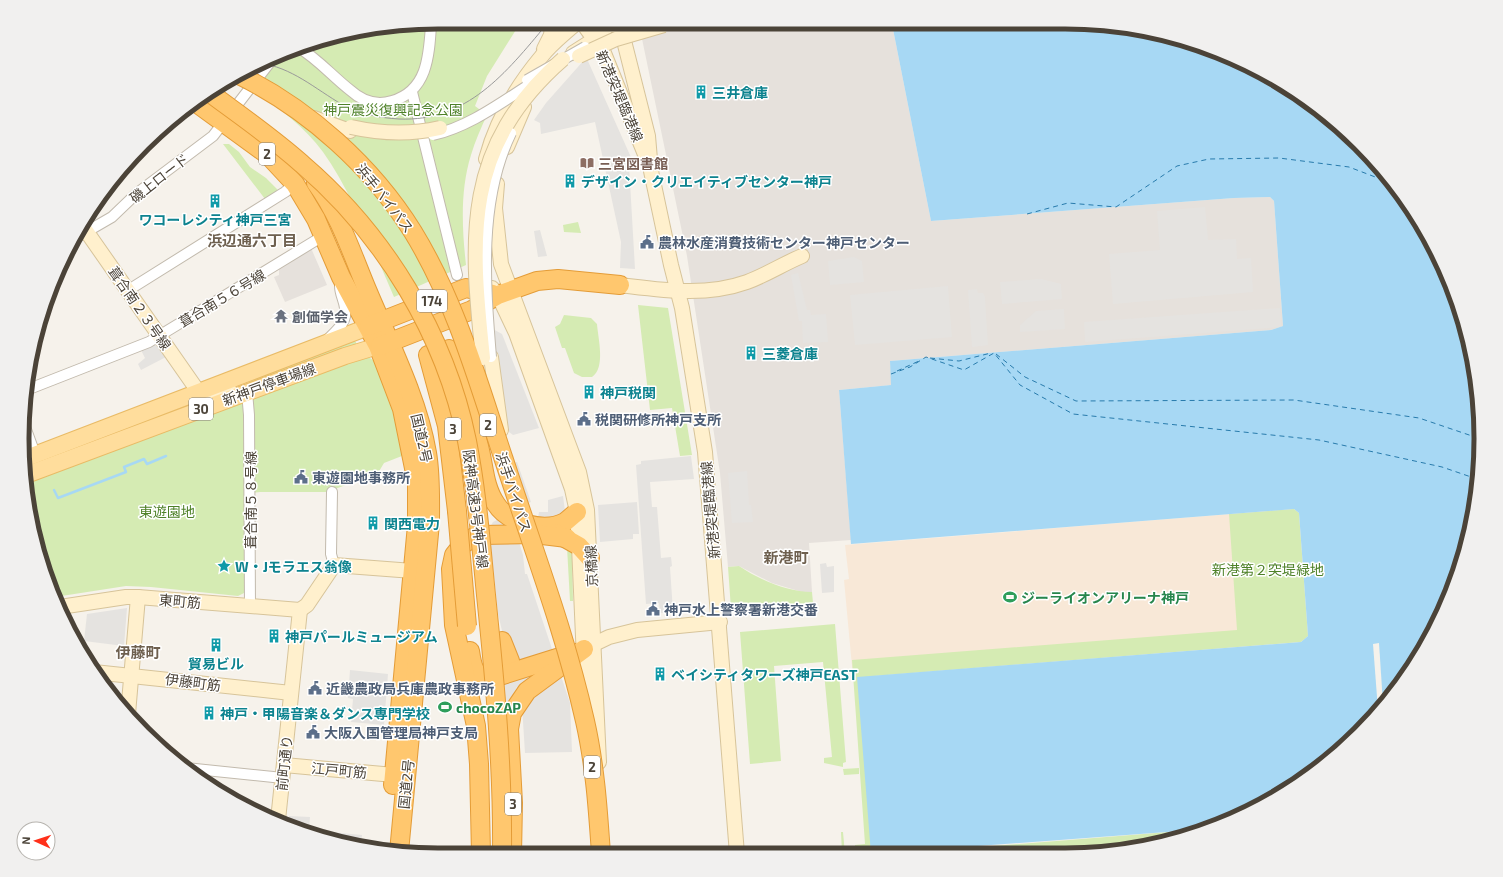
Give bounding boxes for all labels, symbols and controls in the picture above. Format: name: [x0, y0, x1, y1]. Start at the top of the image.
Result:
street label: 新港突堤臨港線: [593, 48, 647, 144]
building icon: 三井倉庫: [693, 84, 709, 100]
place label: 三井倉庫: [712, 84, 768, 101]
park label: 神戸震災復興記念公園: [323, 101, 463, 118]
road number: 2: [259, 143, 275, 165]
street label: 磯上ロード: [126, 150, 192, 206]
library icon: 三宮図書館: [579, 155, 595, 171]
place label: 三宮図書館: [598, 155, 668, 172]
street label: 浜手バイパス: [353, 160, 417, 236]
building icon: デザイン・クリエイティブセンター神戸: [562, 173, 578, 189]
place label: デザイン・クリエイティブセンター神戸: [581, 173, 832, 190]
building icon: ワコーレシティ神戸三宮: [207, 193, 223, 209]
place label: ワコーレシティ神戸三宮: [138, 211, 292, 228]
district label: 浜辺通六丁目: [207, 231, 297, 249]
public building icon: 農林水産消費技術センター神戸センター: [639, 234, 655, 250]
place label: 農林水産消費技術センター神戸センター: [658, 234, 910, 251]
street label: 葺合南２３号線: [105, 263, 175, 353]
street label: 葺合南５６号線: [176, 265, 268, 331]
road number: 174: [417, 290, 447, 312]
temple icon: 創価学会: [273, 308, 289, 324]
place label: 創価学会: [292, 308, 348, 325]
building icon: 三菱倉庫: [743, 345, 759, 361]
place label: 三菱倉庫: [762, 345, 818, 362]
street label: 新神戸停車場線: [220, 359, 318, 409]
building icon: 神戸税関: [581, 384, 597, 400]
place label: 神戸税関: [600, 384, 656, 401]
road number: 30: [189, 398, 213, 420]
public building icon: 税関研修所神戸支所: [576, 411, 592, 427]
place label: 税関研修所神戸支所: [595, 411, 721, 428]
street label: 国道2号: [408, 412, 436, 464]
road number: 2: [480, 414, 496, 436]
road number: 3: [445, 418, 461, 440]
street label: 阪神高速3号神戸線: [460, 449, 492, 569]
street label: 浜手バイパス: [493, 450, 535, 534]
street label: 葺合南５８号線: [242, 451, 259, 549]
street label: 新港突堤臨港線: [697, 460, 723, 560]
public building icon: 東遊園地事務所: [293, 469, 309, 485]
place label: 東遊園地事務所: [312, 469, 410, 486]
park label: 東遊園地: [139, 503, 195, 520]
building icon: 関西電力: [365, 515, 381, 531]
place label: 関西電力: [384, 515, 440, 532]
street label: 京橋線: [581, 545, 601, 587]
district label: 新港町: [763, 548, 809, 566]
place icon: W・Jモラエス翁像: [216, 558, 232, 574]
place label: W・Jモラエス翁像: [235, 558, 352, 575]
park label: 新港第２突堤緑地: [1212, 561, 1324, 578]
sports icon: ジーライオンアリーナ神戸: [1002, 589, 1018, 605]
place label: ジーライオンアリーナ神戸: [1021, 589, 1189, 606]
street label: 東町筋: [158, 591, 202, 611]
public building icon: 神戸水上警察署新港交番: [645, 601, 661, 617]
place label: 神戸水上警察署新港交番: [664, 601, 818, 618]
building icon: 神戸パールミュージアム: [266, 628, 282, 644]
place label: 神戸パールミュージアム: [285, 628, 438, 645]
building icon: 貿易ビル: [208, 637, 224, 653]
district label: 伊藤町: [115, 643, 161, 661]
place label: 貿易ビル: [188, 655, 244, 672]
building icon: ベイシティタワーズ神戸EAST: [652, 666, 668, 682]
place label: ベイシティタワーズ神戸EAST: [671, 666, 858, 683]
street label: 伊藤町筋: [164, 670, 222, 694]
public building icon: 近畿農政局兵庫農政事務所: [307, 680, 323, 696]
place label: 近畿農政局兵庫農政事務所: [326, 680, 494, 697]
sports icon: chocoZAP: [437, 699, 453, 715]
place label: chocoZAP: [456, 699, 521, 716]
building icon: 神戸・甲陽音楽＆ダンス専門学校: [201, 705, 217, 721]
place label: 神戸・甲陽音楽＆ダンス専門学校: [220, 705, 430, 722]
public building icon: 大阪入国管理局神戸支局: [305, 724, 321, 740]
place label: 大阪入国管理局神戸支局: [324, 724, 478, 741]
street label: 前町通り: [273, 734, 295, 792]
road number: 2: [584, 756, 600, 778]
street label: 国道2号: [395, 758, 417, 810]
street label: 江戸町筋: [310, 759, 368, 781]
road number: 3: [505, 793, 521, 815]
north arrow: [16, 821, 56, 861]
text: N: [19, 836, 32, 845]

